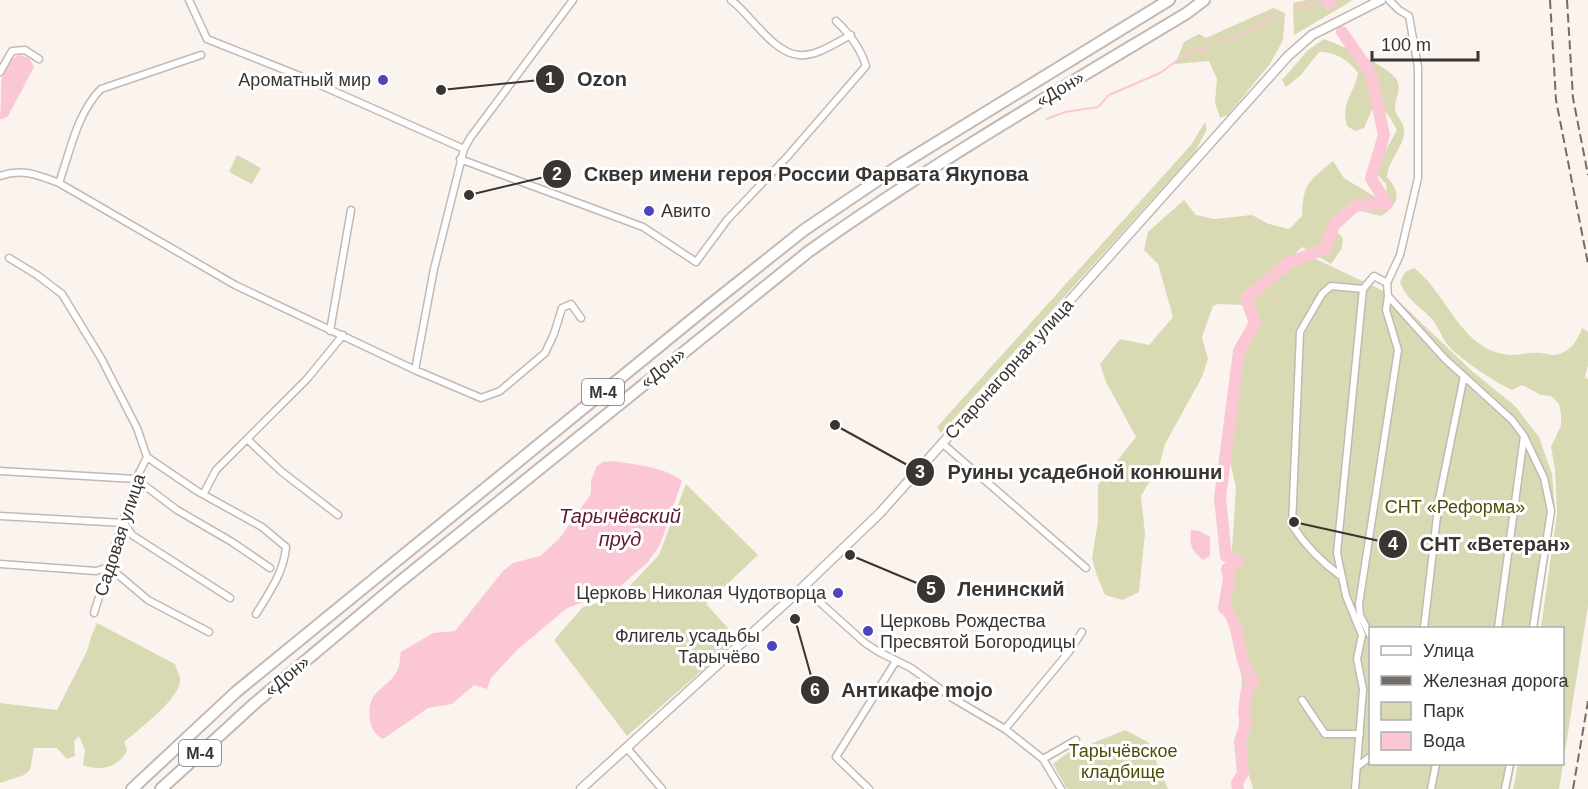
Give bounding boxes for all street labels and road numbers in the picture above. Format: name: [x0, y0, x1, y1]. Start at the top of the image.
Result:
street label: «Дон»: [1032, 67, 1088, 111]
street label: Старонагорная улица: [941, 294, 1078, 443]
street label: «Дон»: [636, 344, 690, 392]
road number: М-4: [582, 379, 624, 405]
street label: Садовая улица: [91, 470, 149, 599]
street label: «Дон»: [261, 652, 313, 700]
road number: М-4: [179, 740, 221, 766]

